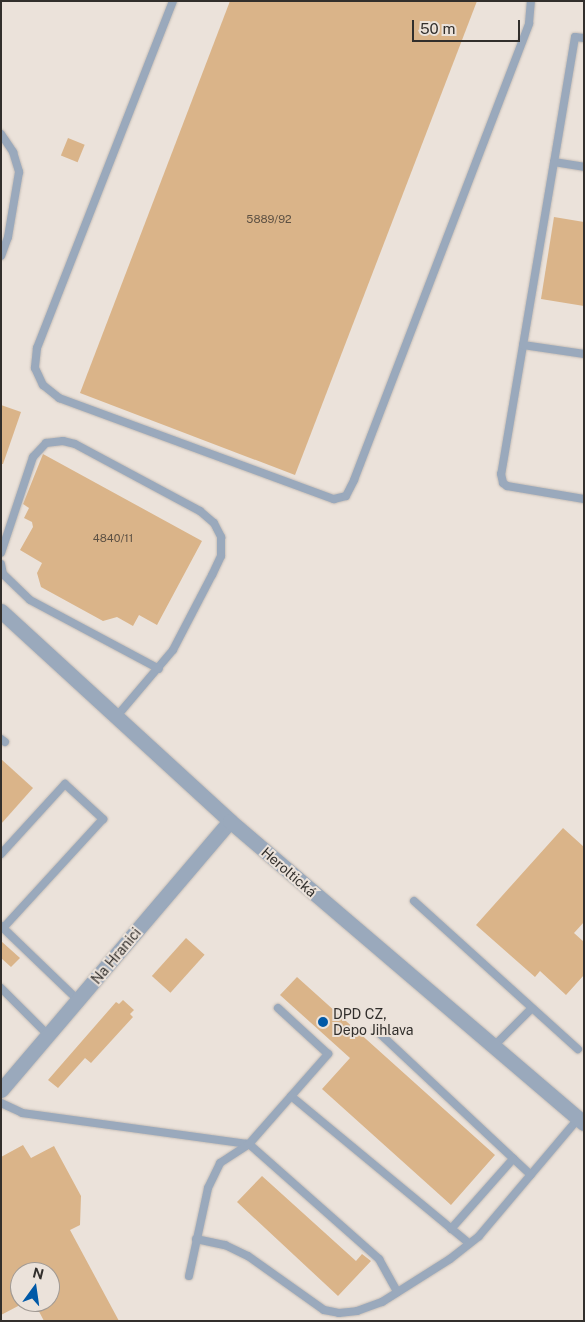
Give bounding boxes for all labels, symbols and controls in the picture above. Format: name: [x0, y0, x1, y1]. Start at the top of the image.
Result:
scale bar: [415, 10, 522, 42]
text: 50 m: [420, 20, 455, 37]
house number: 5889/92: [246, 212, 292, 226]
house number: 4840/11: [93, 531, 133, 545]
street label: Heroltická: [258, 844, 320, 900]
street label: Na Hranici: [88, 925, 144, 987]
place label: DPD CZ, Depo Jihlava: [333, 1006, 414, 1038]
marker: DPD CZ, Depo Jihlava: [317, 1016, 329, 1028]
north arrow: [10, 1262, 60, 1312]
text: N: [31, 1264, 46, 1283]

